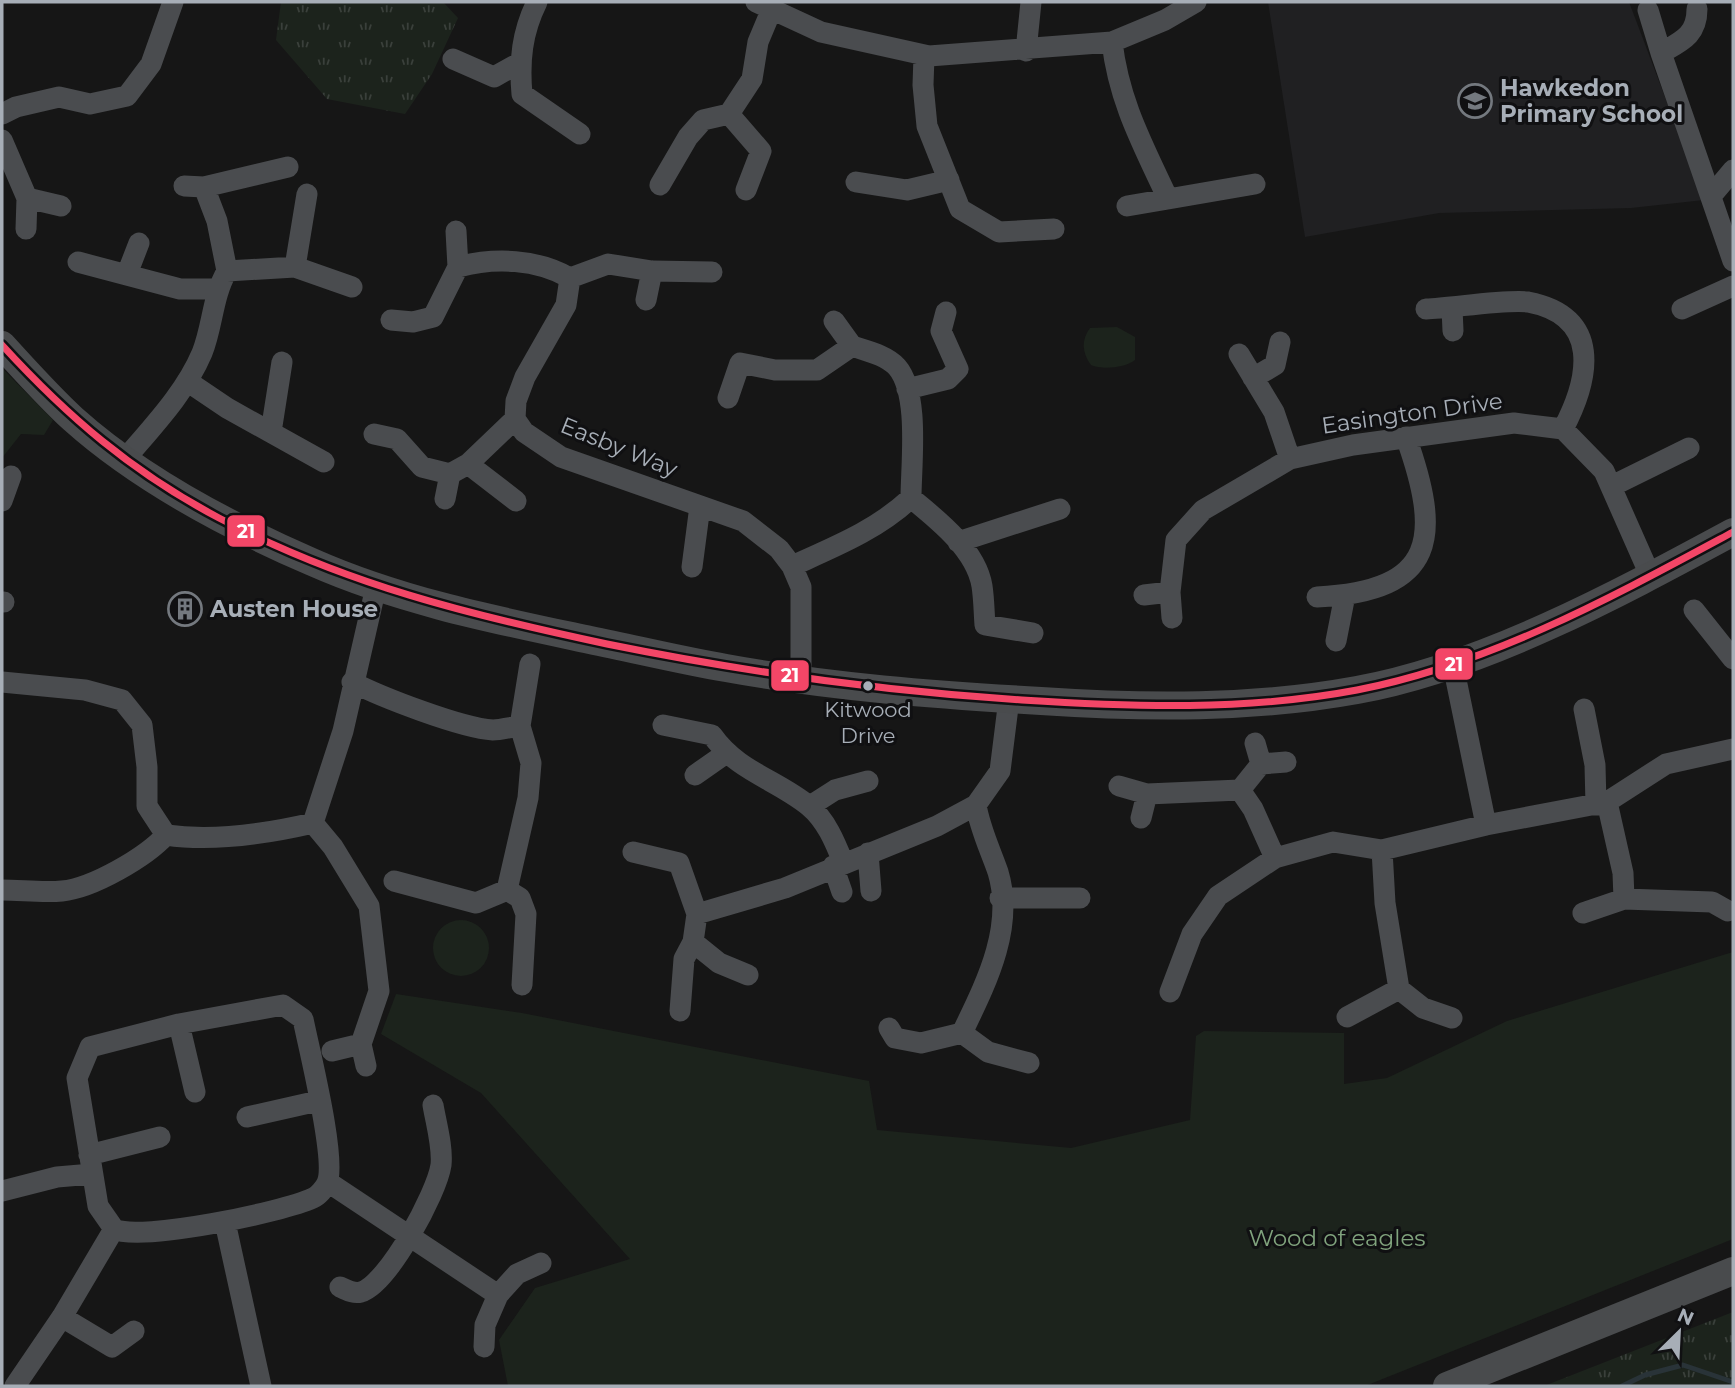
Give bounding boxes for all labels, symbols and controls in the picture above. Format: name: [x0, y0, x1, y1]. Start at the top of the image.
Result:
place label: Hawkedon Primary School: [1500, 74, 1683, 128]
school or university icon: Hawkedon Primary School: [1456, 82, 1494, 120]
street label: Easington Drive: [1320, 386, 1504, 440]
street label: Easby Way: [556, 411, 682, 483]
line badge: 21: [226, 514, 266, 548]
text: 21: [237, 520, 255, 543]
building icon: Austen House: [166, 590, 204, 628]
place label: Austen House: [209, 595, 378, 623]
line badge: 21: [1434, 647, 1474, 681]
text: 21: [1445, 653, 1463, 676]
line badge: 21: [770, 659, 810, 692]
text: 21: [781, 664, 799, 687]
marker: Kitwood Drive: [861, 679, 875, 693]
place label: Kitwood Drive: [824, 697, 912, 748]
park label: Wood of eagles: [1248, 1224, 1426, 1252]
north arrow: [1644, 1297, 1714, 1367]
text: N: [1674, 1303, 1697, 1331]

